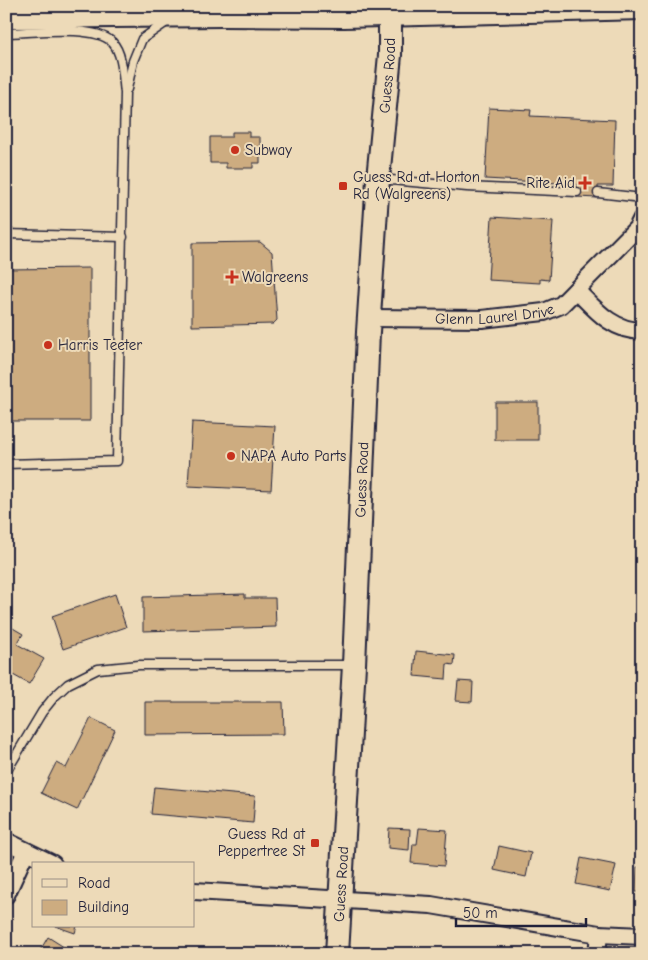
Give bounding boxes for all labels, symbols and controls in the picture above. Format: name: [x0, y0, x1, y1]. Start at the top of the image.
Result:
street label: Guess Road: [375, 38, 399, 114]
place label: Subway: [245, 141, 292, 159]
marker: Subway: [229, 144, 241, 156]
place label: Guess Rd at Horton Rd (Walgreens): [353, 168, 480, 203]
place label: Rite Aid: [526, 174, 575, 192]
marker: Rite Aid: [579, 177, 591, 189]
marker: Guess Rd at Horton Rd (Walgreens): [337, 180, 349, 192]
place label: Walgreens: [242, 268, 308, 286]
marker: Walgreens: [226, 271, 238, 283]
street label: Glenn Laurel Drive: [435, 300, 558, 328]
place label: Harris Teeter: [58, 336, 142, 354]
marker: Harris Teeter: [42, 339, 54, 351]
street label: Guess Road: [351, 441, 372, 518]
place label: NAPA Auto Parts: [241, 447, 346, 465]
marker: NAPA Auto Parts: [225, 450, 237, 462]
place label: Guess Rd at Peppertree St: [218, 825, 306, 860]
marker: Guess Rd at Peppertree St: [309, 837, 321, 849]
street label: Guess Road: [330, 846, 352, 923]
legend: [32, 862, 195, 928]
text: Road: [78, 874, 110, 892]
scale bar: [456, 895, 586, 927]
text: Building: [78, 898, 129, 916]
text: 50 m: [463, 904, 498, 922]

